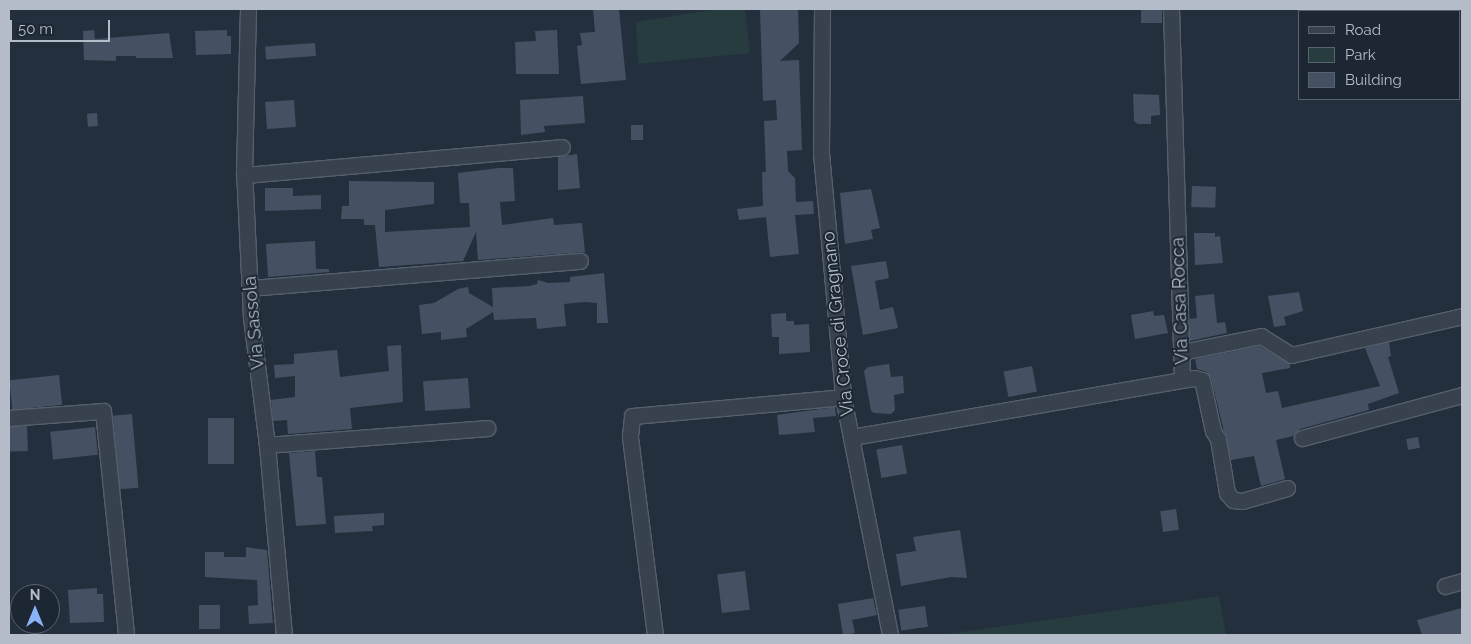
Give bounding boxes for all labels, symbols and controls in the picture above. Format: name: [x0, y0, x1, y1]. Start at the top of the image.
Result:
scale bar: [12, 10, 112, 42]
legend: [1298, 10, 1461, 100]
text: 50 m: [18, 20, 53, 38]
text: Road: [1345, 21, 1381, 39]
text: Park: [1345, 46, 1376, 64]
text: Building: [1345, 71, 1402, 89]
street label: Via Croce di Gragnano: [818, 230, 858, 418]
street label: Via Casa Rocca: [1167, 237, 1193, 365]
street label: Via Sassola: [239, 275, 269, 371]
north arrow: [10, 584, 60, 634]
text: N: [30, 587, 40, 603]

